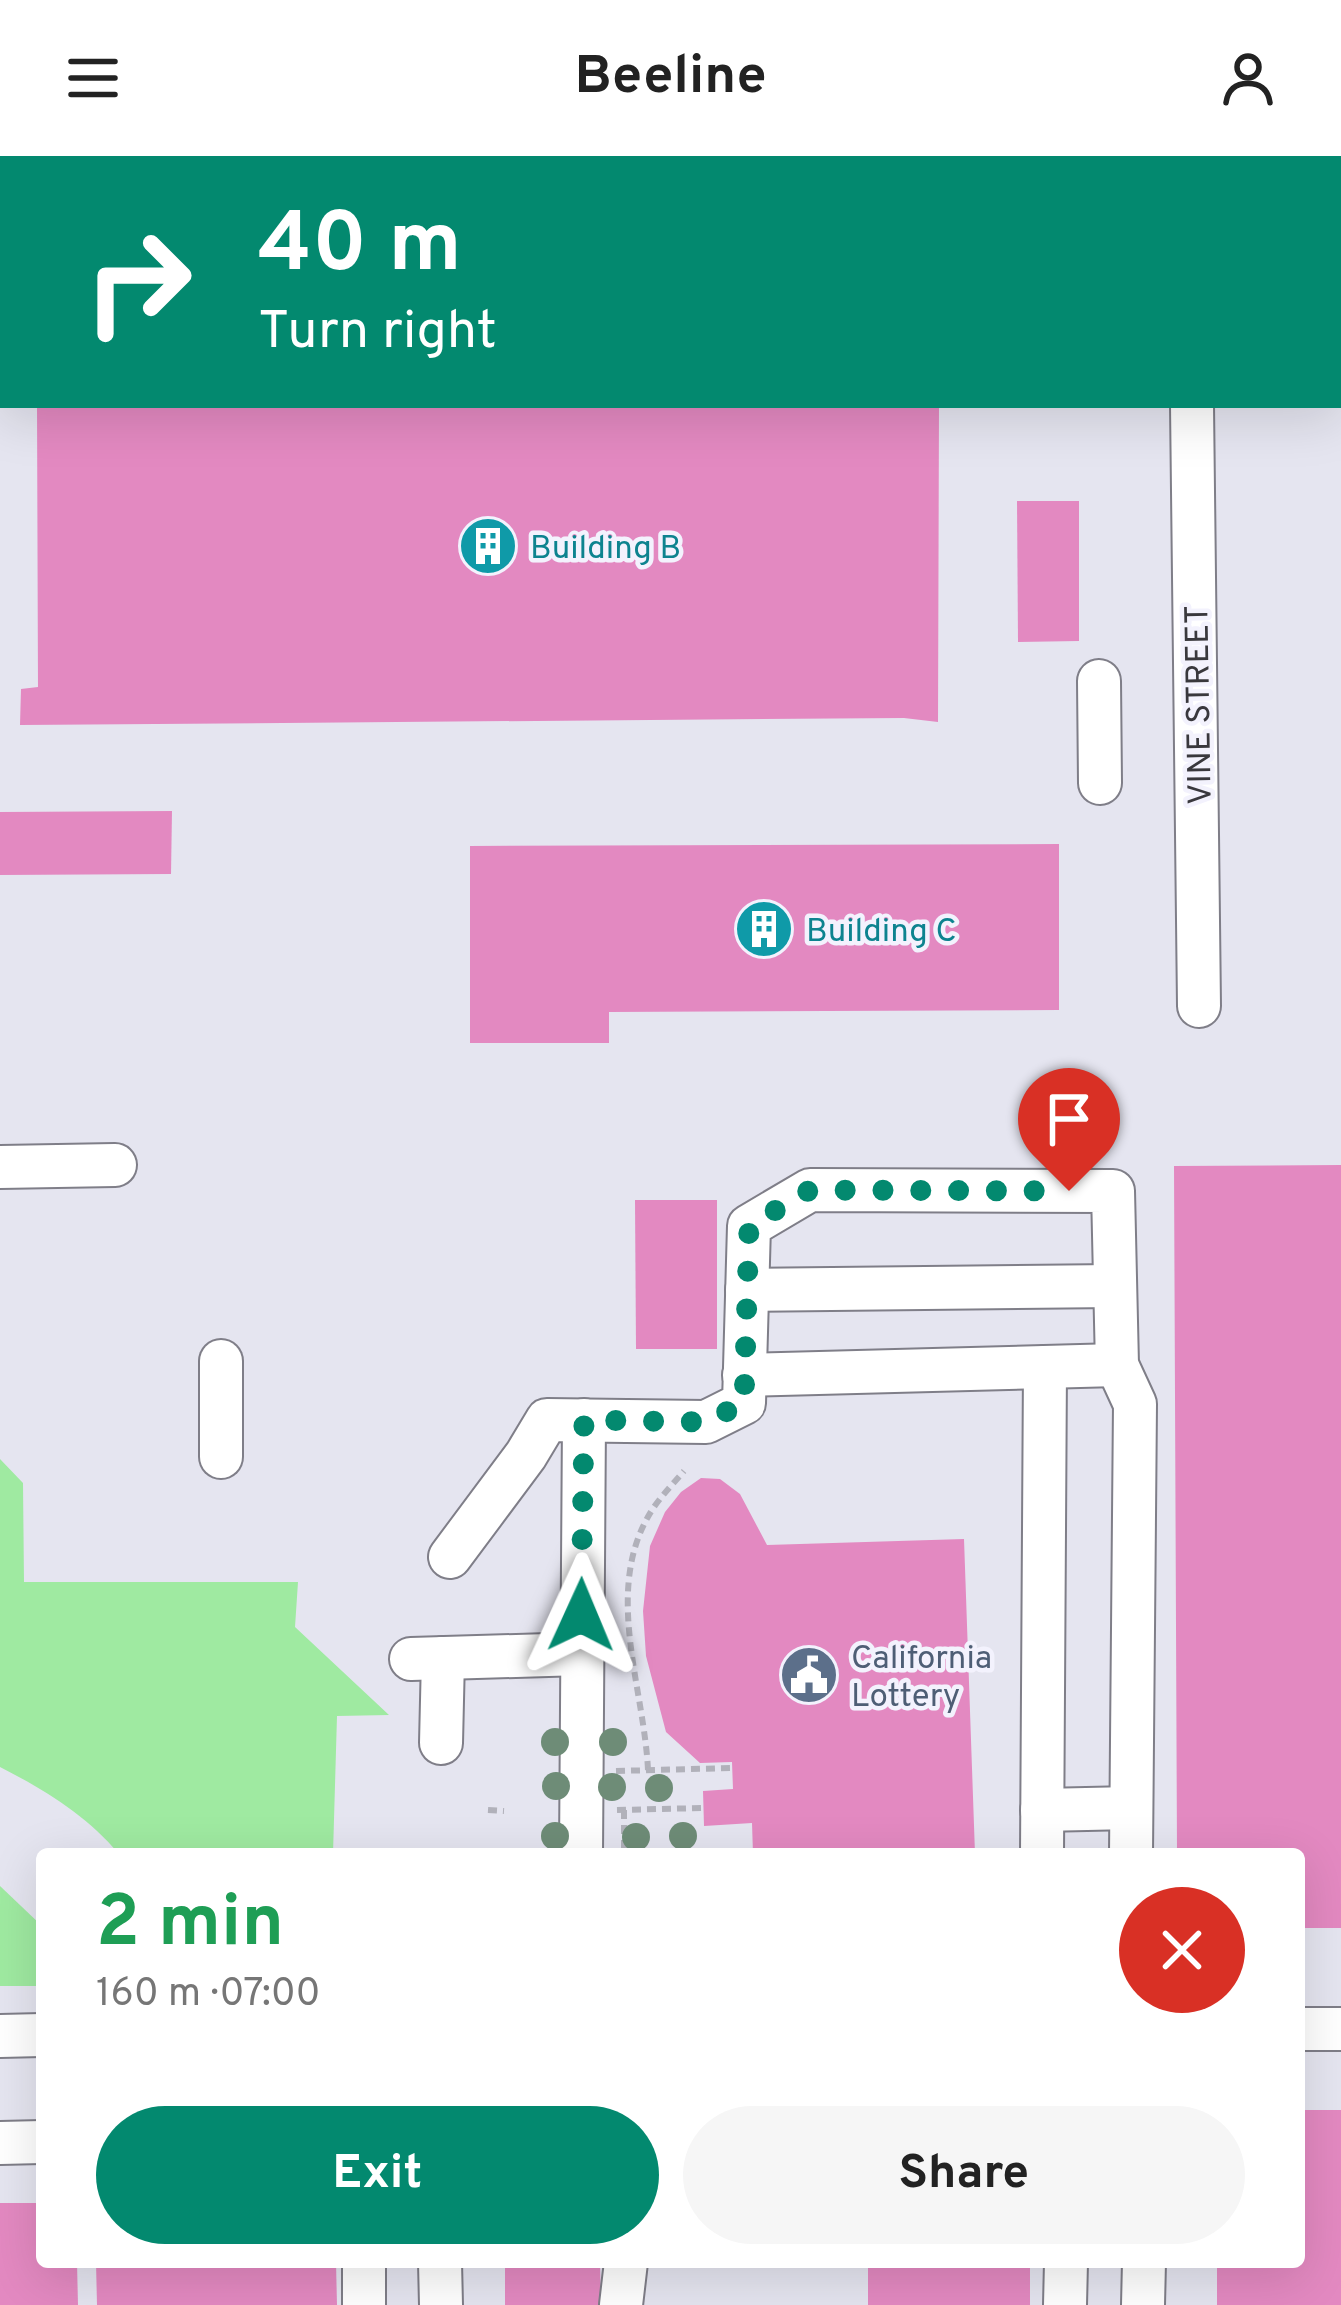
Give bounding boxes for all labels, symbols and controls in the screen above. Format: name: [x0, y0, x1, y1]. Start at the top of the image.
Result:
text: Beeline: [574, 44, 767, 113]
icon: menu: [60, 45, 126, 111]
icon: person: [1215, 45, 1281, 111]
text: 40 m: [258, 195, 462, 301]
icon: right: [60, 204, 216, 360]
text: Turn right: [258, 299, 497, 368]
building icon: Building B: [457, 515, 519, 577]
place label: Building B: [530, 529, 681, 571]
street label: VINE STREET: [1178, 604, 1224, 805]
building icon: Building C: [733, 898, 795, 960]
place label: Building C: [806, 912, 957, 954]
pin: [1018, 1068, 1120, 1191]
icon: arrive: [1036, 1086, 1102, 1152]
position arrow: [518, 1552, 644, 1678]
place label: California Lottery: [851, 1639, 992, 1719]
public building icon: California Lottery: [778, 1644, 840, 1706]
text: 2 min: [96, 1880, 284, 1972]
button: close: [1119, 1887, 1245, 2013]
text: 160 m · 07:00: [96, 1971, 321, 2020]
button: Exit: [96, 2106, 659, 2244]
button: Share: [683, 2106, 1245, 2244]

